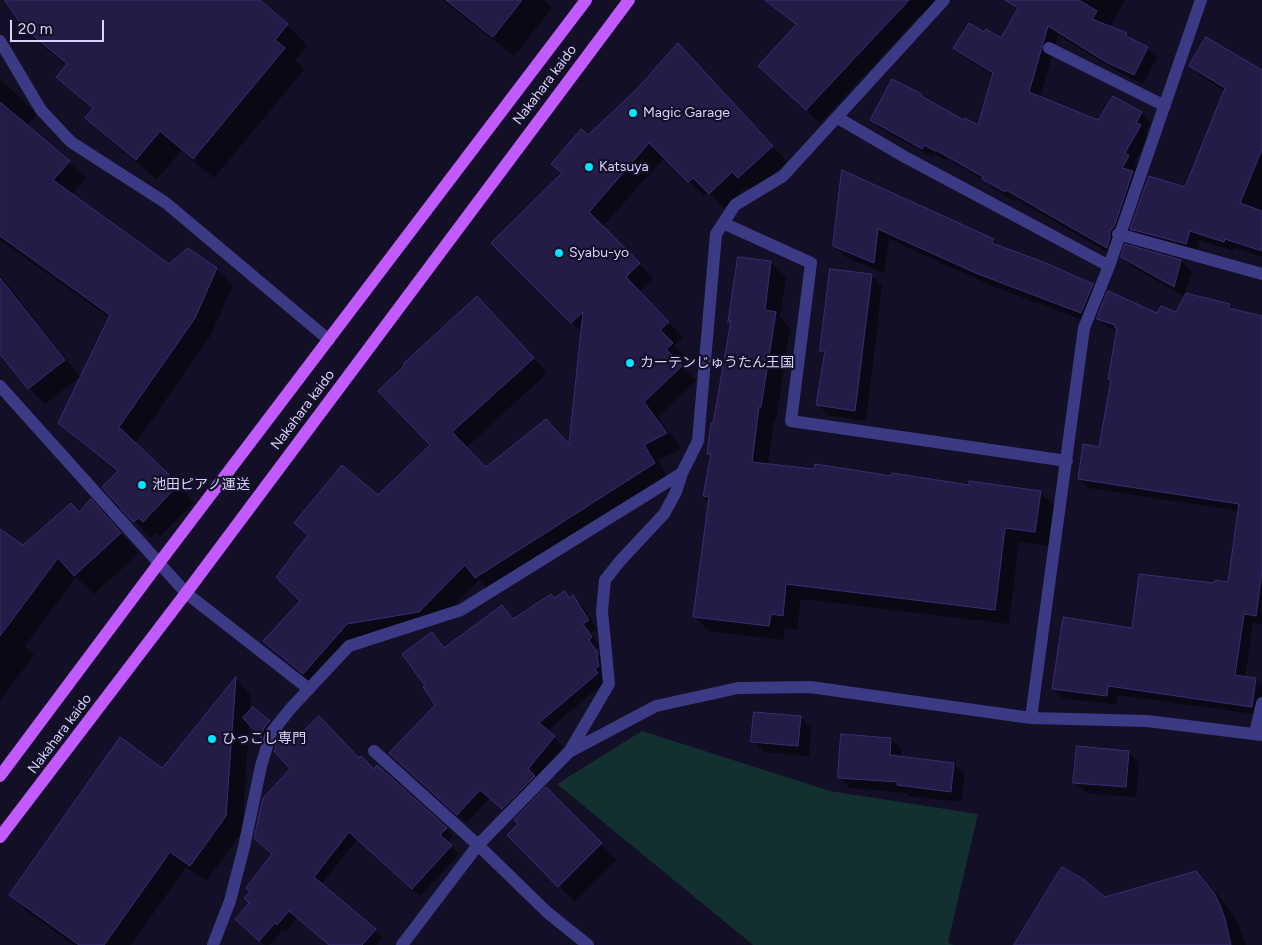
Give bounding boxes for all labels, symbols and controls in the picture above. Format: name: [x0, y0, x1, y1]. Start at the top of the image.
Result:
scale bar: [12, 10, 106, 42]
text: 20 m: [18, 20, 52, 38]
street label: Nakahara kaido: [510, 42, 580, 128]
place label: Magic Garage: [643, 105, 730, 121]
marker: Magic Garage: [627, 107, 639, 119]
place label: Katsuya: [599, 159, 649, 175]
marker: Katsuya: [583, 161, 595, 173]
place label: Syabu-yo: [569, 245, 629, 261]
marker: Syabu-yo: [553, 247, 565, 259]
place label: カーテンじゅうたん王国: [640, 355, 794, 371]
marker: カーテンじゅうたん王国: [624, 357, 636, 369]
street label: Nakahara kaido: [268, 367, 338, 453]
place label: 池田ピアノ運送: [152, 477, 250, 493]
marker: 池田ピアノ運送: [136, 479, 148, 491]
street label: Nakahara kaido: [25, 691, 95, 777]
place label: ひっこし専門: [222, 731, 306, 747]
marker: ひっこし専門: [206, 733, 218, 745]

